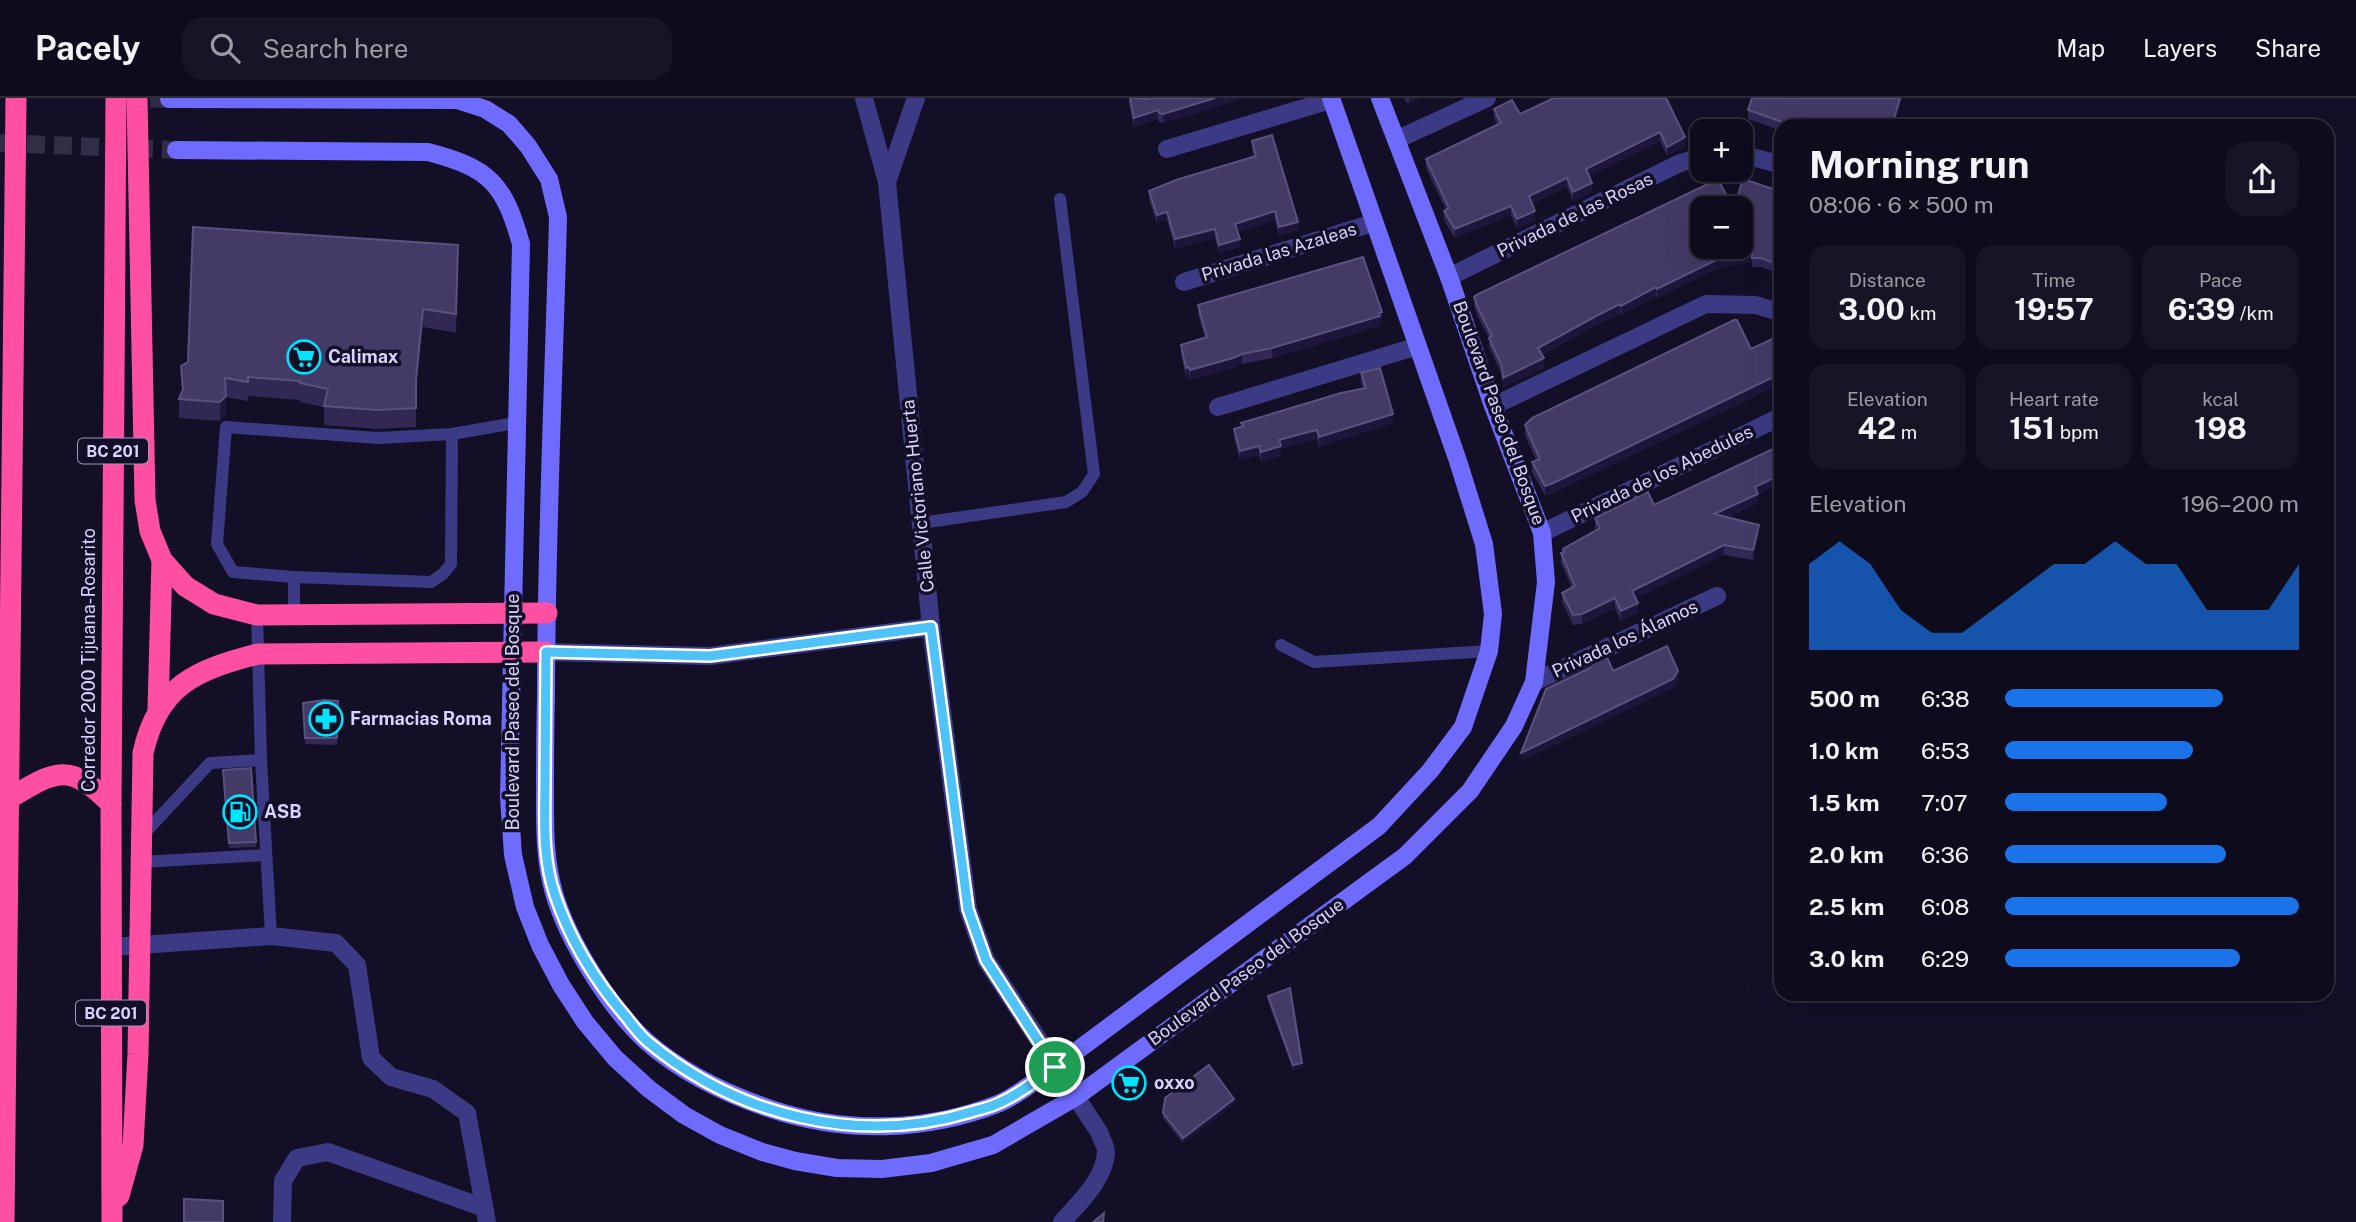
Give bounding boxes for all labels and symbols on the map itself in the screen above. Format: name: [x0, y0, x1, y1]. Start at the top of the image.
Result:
street label: Privada de las Rosas: [1494, 168, 1656, 261]
street label: Privada las Azaleas: [1199, 218, 1359, 285]
street label: Boulevard Paseo del Bosque: [1449, 298, 1550, 528]
supermarket icon: Calimax: [285, 338, 323, 376]
place label: Calimax: [328, 346, 399, 367]
street label: Calle Victoriano Huerta: [897, 399, 938, 593]
street label: Privada de los Abedules: [1567, 420, 1756, 527]
road number: BC 201: [78, 438, 148, 464]
street label: Corredor 2000 Tijuana-Rosarito: [78, 528, 99, 792]
street label: Boulevard Paseo del Bosque: [502, 594, 523, 830]
street label: Privada los Álamos: [1548, 595, 1701, 682]
pharmacy icon: Farmacias Roma: [307, 700, 345, 738]
place label: Farmacias Roma: [350, 708, 492, 729]
fuel station icon: ASB: [221, 793, 259, 831]
place label: ASB: [264, 801, 302, 822]
street label: Boulevard Paseo del Bosque: [1144, 893, 1348, 1050]
road number: BC 201: [76, 1001, 146, 1026]
pin: [1025, 1037, 1085, 1097]
supermarket icon: oxxo: [1110, 1064, 1148, 1102]
place label: oxxo: [1154, 1072, 1195, 1093]

